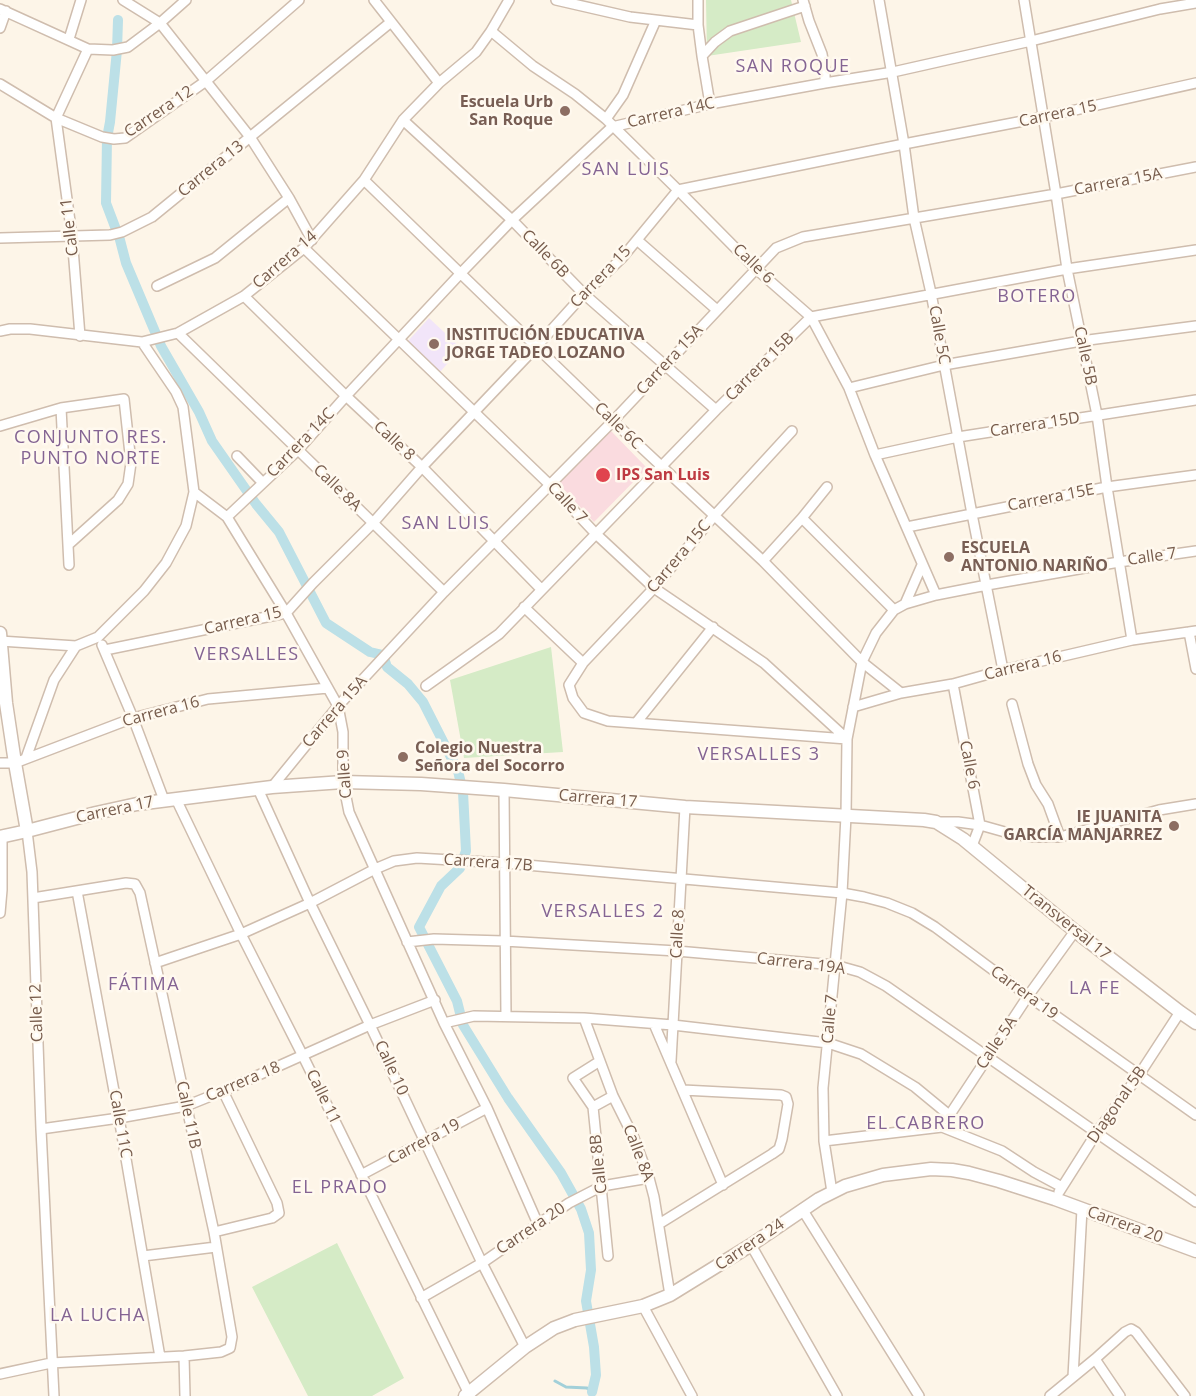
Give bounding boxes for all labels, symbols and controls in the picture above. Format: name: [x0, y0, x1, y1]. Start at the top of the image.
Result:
district label: SAN ROQUE: [735, 56, 851, 78]
street label: Carrera 12: [121, 82, 197, 142]
place label: Escuela Urb San Roque: [460, 92, 553, 130]
street label: Carrera 14C: [625, 94, 717, 132]
street label: Carrera 15: [1017, 96, 1099, 132]
marker: Escuela Urb San Roque: [558, 104, 572, 118]
street label: Carrera 13: [174, 137, 248, 201]
district label: SAN LUIS: [582, 159, 670, 181]
street label: Carrera 15A: [1072, 164, 1164, 200]
street label: Calle 11: [57, 197, 83, 257]
street label: Calle 6B: [517, 226, 573, 282]
street label: Carrera 14: [249, 227, 321, 293]
street label: Calle 6: [729, 240, 777, 288]
street label: Carrera 15: [567, 242, 635, 312]
district label: BOTERO: [997, 286, 1077, 308]
street label: Calle 5C: [924, 304, 954, 366]
street label: Carrera 15A: [633, 321, 707, 399]
place label: INSTITUCIÓN EDUCATIVA JORGE TADEO LOZANO: [446, 325, 645, 363]
street label: Calle 5B: [1069, 325, 1101, 387]
street label: Carrera 15B: [722, 329, 798, 405]
marker: INSTITUCIÓN EDUCATIVA JORGE TADEO LOZANO: [427, 337, 441, 351]
street label: Calle 6C: [590, 398, 646, 454]
street label: Carrera 14C: [263, 404, 339, 482]
street label: Carrera 15D: [989, 408, 1081, 442]
street label: Calle 8: [369, 417, 419, 465]
district label: CONJUNTO RES. PUNTO NORTE: [14, 427, 168, 470]
street label: Calle 8A: [309, 460, 365, 516]
place label: IPS San Luis: [616, 465, 710, 485]
marker: IPS San Luis: [594, 466, 612, 484]
street label: Calle 7: [543, 478, 591, 528]
street label: Carrera 15E: [1006, 480, 1096, 516]
district label: SAN LUIS: [402, 513, 490, 535]
street label: Carrera 15C: [643, 517, 715, 597]
place label: ESCUELA ANTONIO NARIÑO: [961, 538, 1108, 576]
street label: Calle 7: [1126, 544, 1178, 570]
marker: ESCUELA ANTONIO NARIÑO: [942, 550, 956, 564]
street label: Carrera 15: [202, 603, 284, 639]
district label: VERSALLES: [194, 644, 300, 666]
street label: Carrera 16: [982, 647, 1064, 685]
street label: Carrera 15A: [299, 672, 371, 752]
street label: Carrera 16: [120, 693, 202, 731]
place label: Colegio Nuestra Señora del Socorro: [415, 738, 565, 776]
street label: Calle 6: [955, 739, 983, 791]
district label: VERSALLES 3: [697, 744, 821, 766]
street label: Calle 9: [334, 749, 356, 799]
marker: Colegio Nuestra Señora del Socorro: [396, 750, 410, 764]
street label: Carrera 17: [558, 786, 638, 812]
street label: Carrera 17: [74, 792, 156, 828]
place label: IE JUANITA GARCÍA MANJARREZ: [1003, 807, 1162, 845]
marker: IE JUANITA GARCÍA MANJARREZ: [1167, 819, 1181, 833]
street label: Carrera 17B: [443, 850, 533, 876]
street label: Transversal 17: [1018, 881, 1114, 965]
district label: VERSALLES 2: [541, 901, 665, 923]
street label: Calle 8: [667, 909, 689, 959]
street label: Carrera 19A: [756, 949, 846, 979]
street label: Carrera 19: [986, 962, 1062, 1024]
district label: FÁTIMA: [108, 974, 180, 996]
district label: LA FE: [1069, 978, 1121, 1000]
street label: Calle 12: [26, 983, 48, 1043]
street label: Calle 7: [818, 994, 842, 1044]
street label: Calle 5A: [972, 1013, 1022, 1073]
street label: Calle 10: [370, 1037, 412, 1099]
street label: Carrera 18: [203, 1058, 283, 1106]
street label: Diagonal 5B: [1084, 1063, 1150, 1147]
street label: Calle 11: [302, 1067, 344, 1127]
street label: Calle 11B: [171, 1079, 205, 1151]
street label: Calle 11C: [105, 1089, 135, 1159]
district label: EL CABRERO: [866, 1113, 986, 1135]
street label: Carrera 19: [385, 1115, 463, 1169]
street label: Calle 8A: [618, 1122, 658, 1184]
street label: Calle 8B: [586, 1133, 612, 1195]
district label: EL PRADO: [292, 1177, 388, 1199]
street label: Carrera 20: [493, 1199, 569, 1259]
street label: Carrera 20: [1085, 1202, 1165, 1248]
street label: Carrera 24: [712, 1215, 788, 1275]
district label: LA LUCHA: [50, 1305, 146, 1327]

